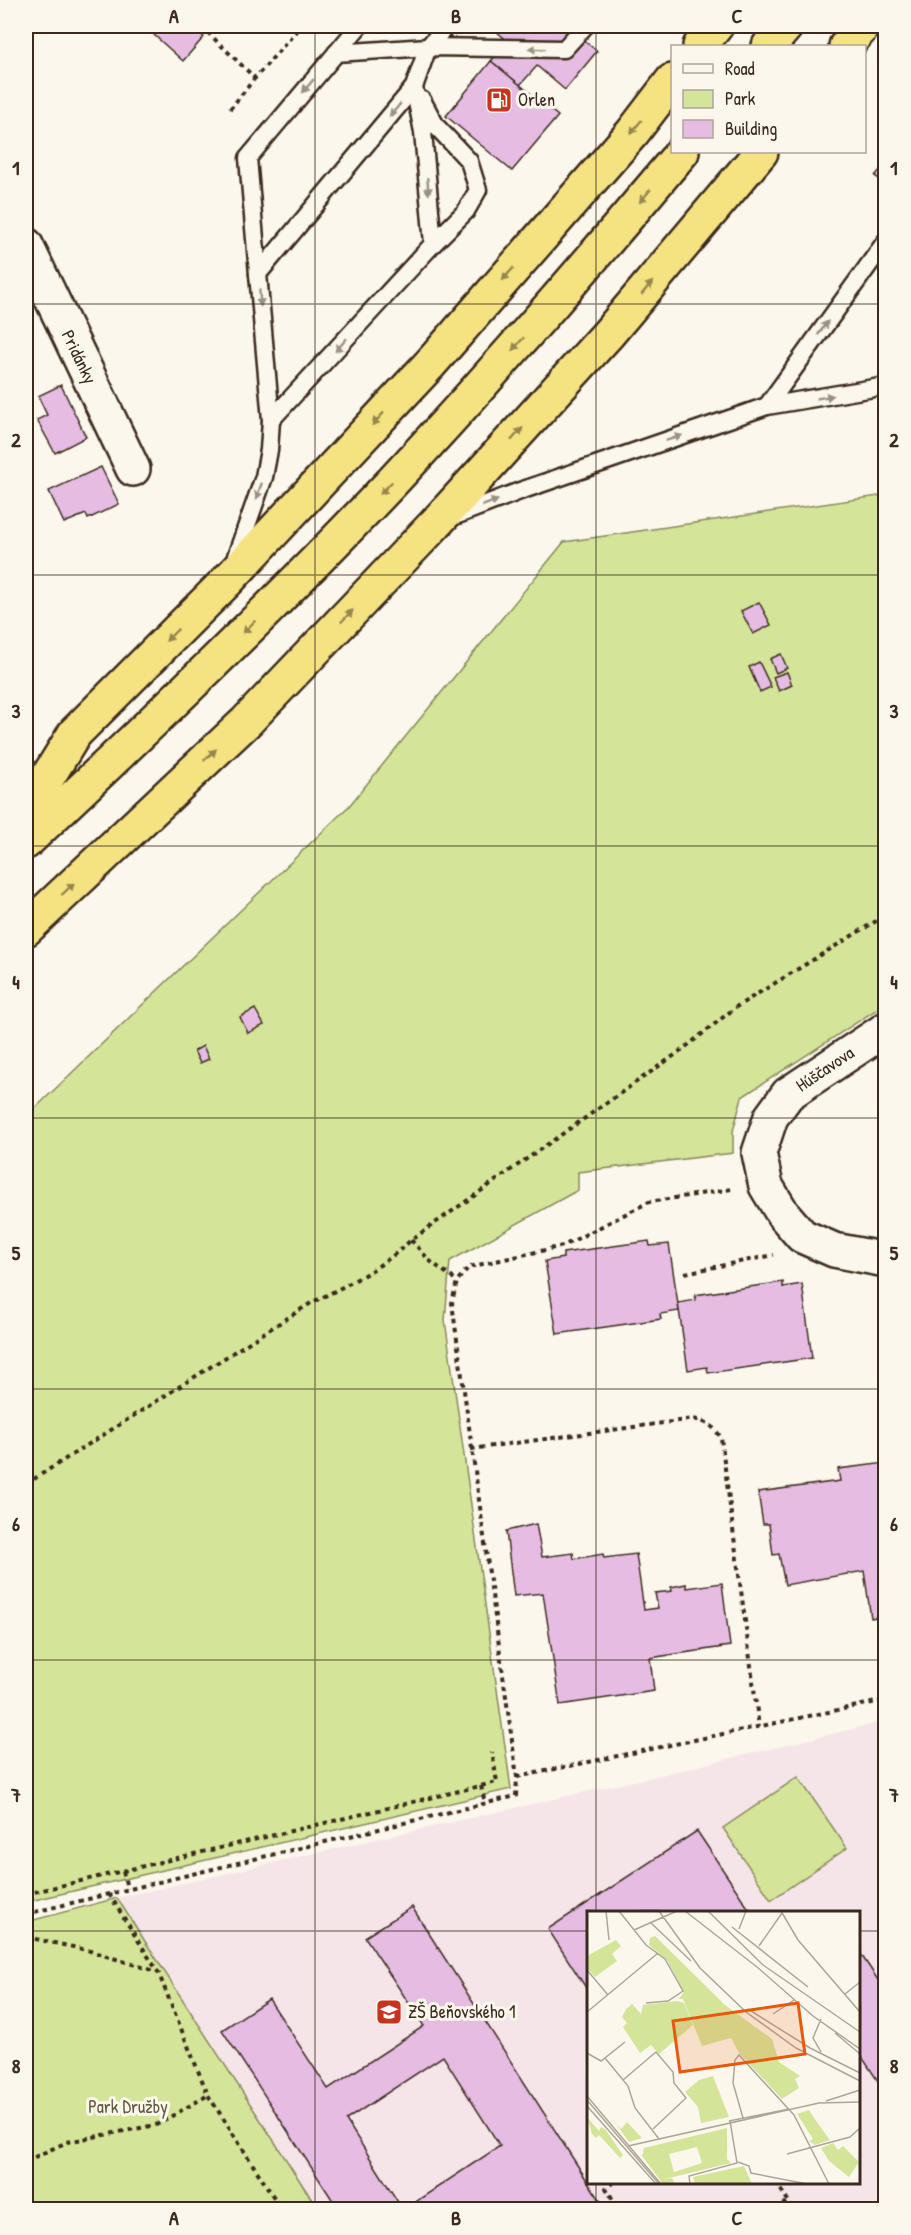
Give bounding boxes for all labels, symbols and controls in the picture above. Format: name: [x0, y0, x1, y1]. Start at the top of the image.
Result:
text: A: [169, 2, 179, 29]
text: B: [451, 2, 461, 29]
text: C: [732, 2, 743, 29]
one-way arrow: [528, 44, 547, 54]
legend: [671, 45, 866, 153]
text: Road: [725, 56, 755, 81]
one-way arrow: [302, 78, 315, 93]
fuel station icon: Orlen: [484, 85, 514, 115]
text: Park: [725, 86, 756, 111]
place label: Orlen: [518, 87, 555, 112]
one-way arrow: [388, 102, 401, 118]
text: Building: [725, 116, 777, 141]
one-way arrow: [630, 119, 643, 135]
text: 1: [12, 154, 20, 181]
text: 1: [890, 154, 898, 181]
one-way arrow: [423, 177, 433, 196]
one-way arrow: [638, 188, 651, 204]
one-way arrow: [502, 266, 515, 281]
one-way arrow: [640, 280, 653, 296]
one-way arrow: [256, 288, 265, 307]
one-way arrow: [817, 320, 829, 336]
street label: Pridánky: [56, 326, 103, 388]
one-way arrow: [511, 337, 525, 352]
one-way arrow: [334, 338, 348, 352]
one-way arrow: [816, 392, 835, 401]
one-way arrow: [371, 412, 385, 427]
text: 2: [11, 426, 21, 453]
text: 2: [889, 426, 899, 453]
one-way arrow: [510, 427, 523, 442]
one-way arrow: [665, 433, 683, 443]
one-way arrow: [379, 481, 393, 496]
one-way arrow: [253, 482, 263, 500]
one-way arrow: [481, 498, 499, 507]
one-way arrow: [340, 609, 354, 624]
one-way arrow: [243, 620, 257, 634]
one-way arrow: [165, 628, 180, 642]
text: 3: [12, 697, 21, 724]
text: 3: [890, 697, 899, 724]
one-way arrow: [203, 748, 218, 762]
one-way arrow: [60, 883, 75, 896]
text: 4: [12, 968, 20, 995]
text: 4: [890, 968, 898, 995]
street label: Húščavova: [791, 1040, 859, 1097]
text: 5: [12, 1239, 21, 1266]
text: 5: [890, 1239, 899, 1266]
text: 6: [12, 1510, 20, 1537]
text: 6: [890, 1510, 898, 1537]
text: 7: [10, 1781, 21, 1808]
text: 7: [888, 1781, 899, 1808]
inset map: [587, 1911, 860, 2184]
school or university icon: ZŠ Beňovského 1: [374, 1997, 404, 2027]
place label: ZŠ Beňovského 1: [408, 1999, 515, 2024]
text: 8: [12, 2052, 21, 2079]
text: 8: [890, 2052, 899, 2079]
park label: Park Družby: [88, 2094, 168, 2119]
text: A: [169, 2204, 179, 2231]
text: B: [451, 2204, 461, 2231]
text: C: [732, 2204, 743, 2231]

